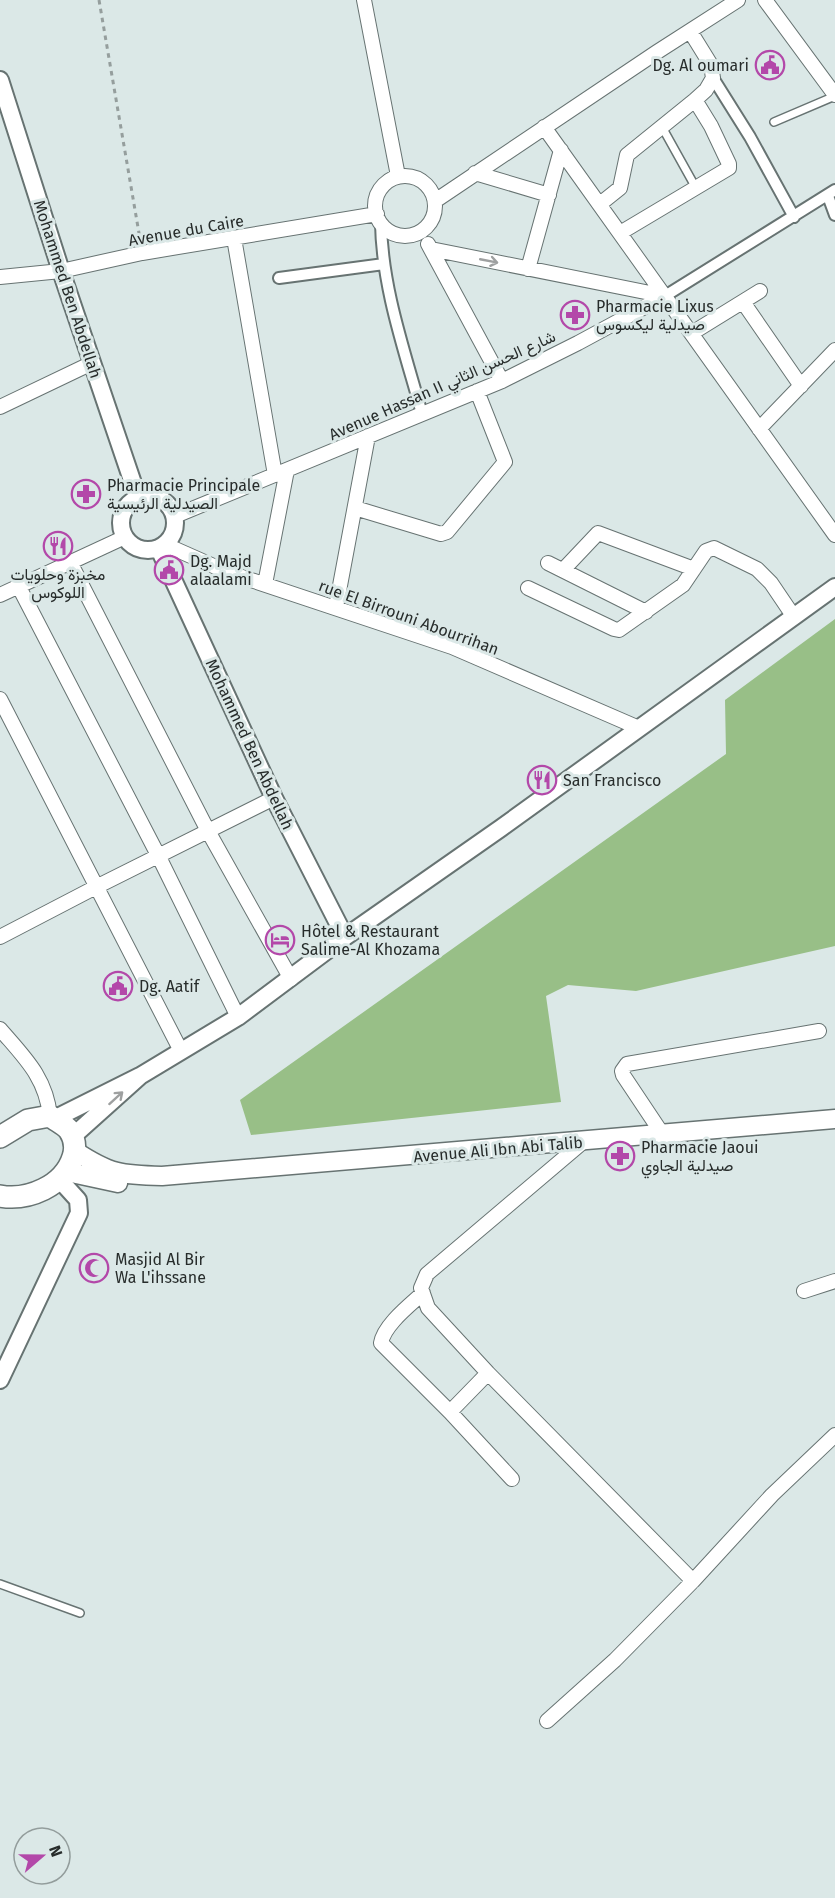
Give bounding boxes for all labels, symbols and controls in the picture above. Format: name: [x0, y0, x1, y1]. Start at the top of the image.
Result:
public building icon: Dg. Al oumari: [754, 49, 786, 81]
place label: Dg. Al oumari: [652, 56, 749, 75]
street label: Mohammed Ben Abdellah: [30, 198, 105, 381]
street label: Avenue du Caire: [127, 211, 245, 250]
one-way arrow: [478, 256, 498, 267]
place label: Pharmacie Lixus صيدلية ليكسوس: [596, 297, 714, 335]
pharmacy icon: Pharmacie Lixus صيدلية ليكسوس: [559, 299, 591, 331]
street label: Avenue Hassan II شارع الحسن الثاني: [326, 327, 560, 448]
place label: Pharmacie Principale الصيدلية الرئيسية: [107, 476, 260, 514]
pharmacy icon: Pharmacie Principale الصيدلية الرئيسية: [70, 478, 102, 510]
restaurant icon: مخبزة وحلويات اللوكوس: [42, 530, 74, 562]
place label: Dg. Majd alaalami: [190, 552, 252, 589]
public building icon: Dg. Majd alaalami: [153, 554, 185, 586]
place label: مخبزة وحلويات اللوكوس: [11, 565, 105, 603]
street label: rue El Birrouni Abourrihan: [316, 576, 502, 659]
street label: Mohammed Ben Abdellah: [202, 656, 298, 833]
restaurant icon: San Francisco: [526, 764, 558, 796]
place label: San Francisco: [563, 771, 661, 790]
place label: Hôtel & Restaurant Salime-Al Khozama: [301, 922, 440, 959]
hotel icon: Hôtel & Restaurant Salime-Al Khozama: [264, 924, 296, 956]
public building icon: Dg. Aatif: [102, 970, 134, 1002]
place label: Dg. Aatif: [139, 977, 201, 996]
one-way arrow: [108, 1091, 123, 1105]
street label: Avenue Ali Ibn Abi Talib: [413, 1133, 584, 1166]
place label: Pharmacie Jaoui صيدلية الجاوي: [641, 1138, 759, 1179]
pharmacy icon: Pharmacie Jaoui صيدلية الجاوي: [604, 1140, 636, 1172]
place label: Masjid Al Bir Wa L'ihssane: [115, 1250, 206, 1287]
mosque icon: Masjid Al Bir Wa L'ihssane: [78, 1252, 110, 1284]
north arrow: [12, 1826, 72, 1886]
text: N: [45, 1843, 66, 1859]

